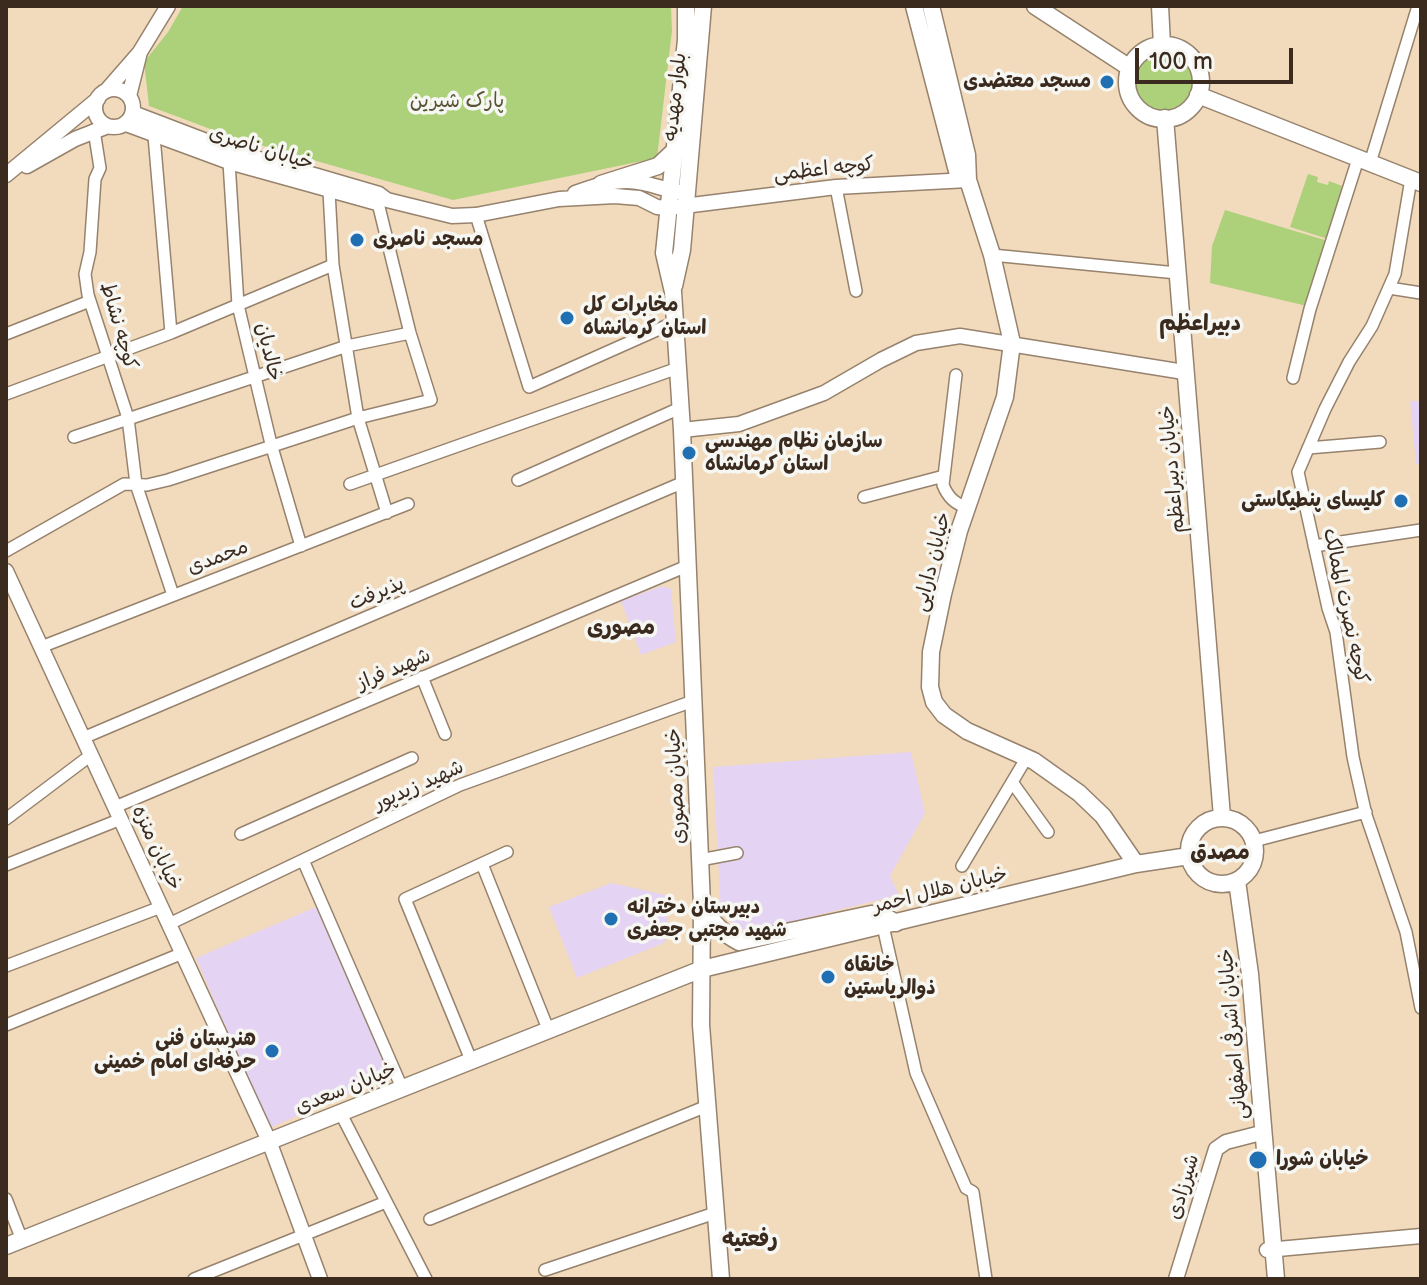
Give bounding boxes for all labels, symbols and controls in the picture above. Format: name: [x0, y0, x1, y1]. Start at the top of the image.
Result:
scale bar: [1139, 32, 1297, 82]
text: 100 m: [1149, 47, 1213, 76]
street label: بلوار مهدیه: [659, 52, 693, 142]
place label: مسجد معتضدی: [963, 70, 1091, 94]
marker: مسجد معتضدی: [1098, 73, 1116, 91]
park label: پارک شیرین: [410, 90, 504, 114]
street label: خیابان ناصری: [206, 122, 316, 176]
street label: کوچه اعظمی: [772, 153, 876, 187]
place label: مسجد ناصری: [373, 228, 483, 252]
marker: مسجد ناصری: [348, 231, 366, 249]
street label: کوچه نشاط: [94, 280, 142, 372]
place label: مخابرات کل استان کرمانشاه: [583, 294, 706, 341]
marker: مخابرات کل استان کرمانشاه: [558, 309, 576, 327]
district label: دبیراعظم: [1159, 311, 1241, 337]
street label: خالدیان: [250, 321, 286, 383]
street label: خیابان دبیراعظم: [1155, 404, 1191, 534]
place label: سازمان نظام مهندسی استان کرمانشاه: [705, 430, 883, 477]
marker: سازمان نظام مهندسی استان کرمانشاه: [680, 444, 698, 462]
place label: کلیسای پنطیکاستی: [1241, 489, 1385, 513]
marker: کلیسای پنطیکاستی: [1392, 492, 1410, 510]
street label: خیابان دارایی: [909, 510, 957, 614]
street label: کوچه نصرت الممالک: [1317, 526, 1373, 686]
street label: محمدی: [184, 535, 252, 581]
street label: پذیرفت: [346, 572, 408, 616]
district label: مصوری: [587, 615, 655, 641]
street label: شهید فراز: [354, 644, 434, 696]
street label: خیابان مصوری: [662, 727, 692, 845]
street label: شهید زیدپور: [370, 756, 468, 816]
street label: خیابان منزه: [126, 802, 186, 894]
district label: مصدق: [1190, 840, 1250, 866]
street label: خیابان هلال احمر: [870, 863, 1010, 919]
place label: دبیرستان دخترانه شهید مجتبی جعفری: [627, 896, 787, 943]
marker: دبیرستان دخترانه شهید مجتبی جعفری: [602, 910, 620, 928]
street label: خیابان اشرفی اصفهانی: [1215, 947, 1253, 1121]
place label: خانقاه ذوالریاستین: [844, 954, 936, 1001]
marker: خانقاه ذوالریاستین: [819, 968, 837, 986]
place label: هنرستان فنی حرفه‌ای امام خمینی: [94, 1028, 256, 1075]
marker: هنرستان فنی حرفه‌ای امام خمینی: [263, 1042, 281, 1060]
street label: خیابان سعدی: [292, 1058, 400, 1120]
place label: خیابان شورا: [1276, 1148, 1368, 1172]
marker: خیابان شورا: [1247, 1149, 1269, 1171]
street label: شیرزادی: [1163, 1151, 1205, 1223]
district label: رفعتیه: [722, 1227, 778, 1253]

